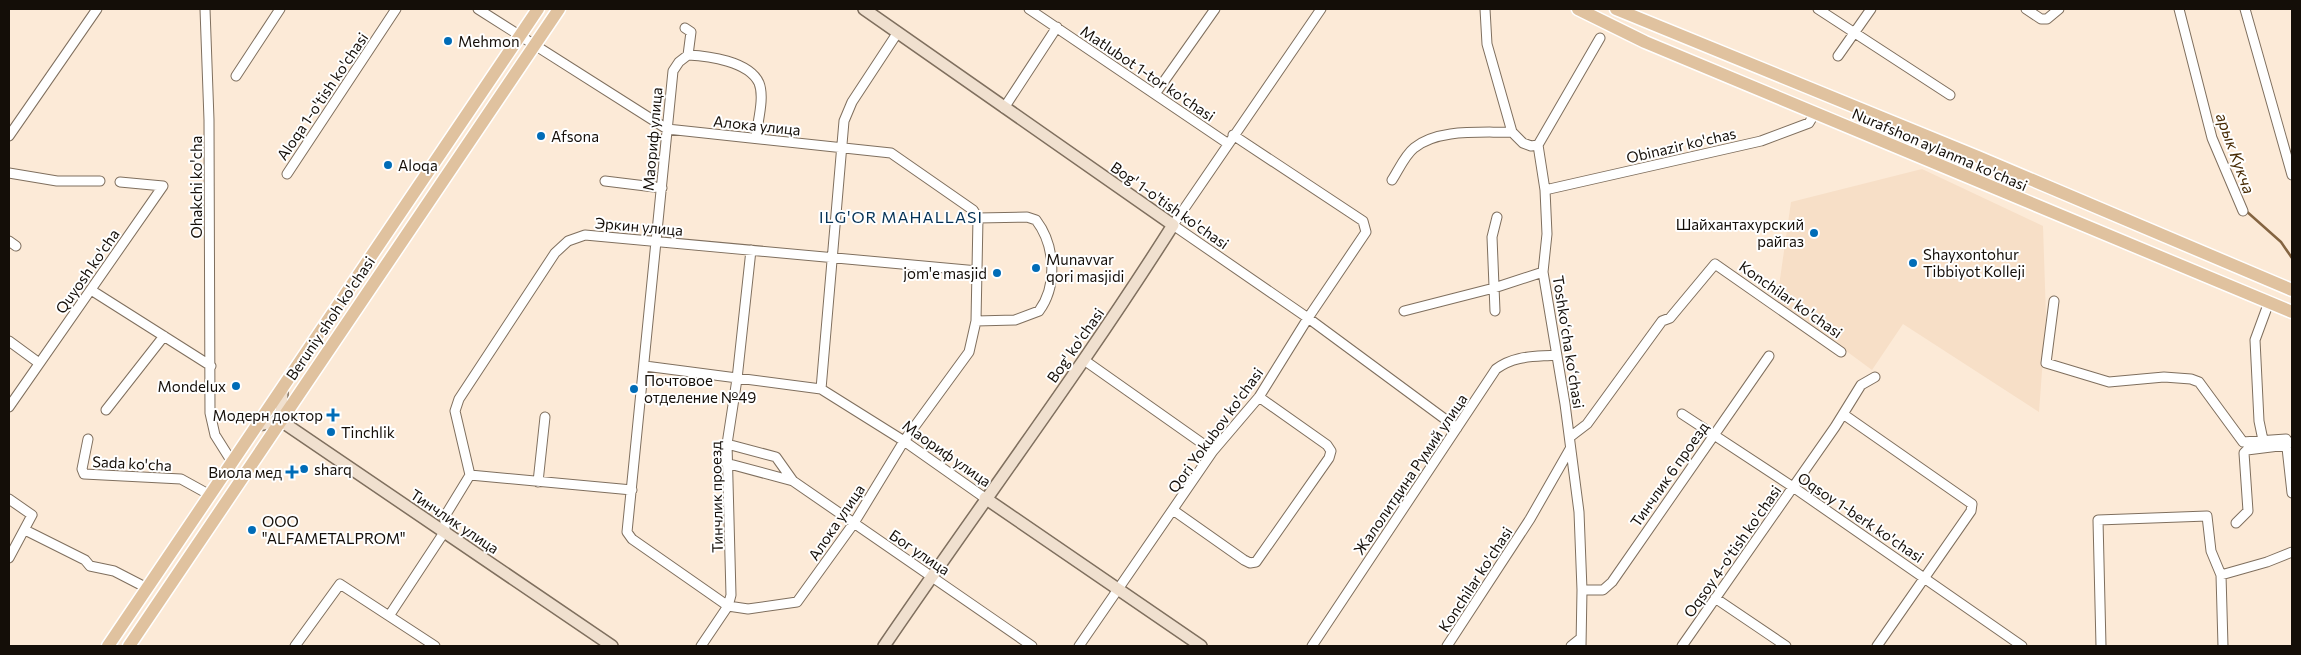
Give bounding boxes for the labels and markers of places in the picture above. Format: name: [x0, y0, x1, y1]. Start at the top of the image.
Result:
place label: Mehmon: [458, 32, 519, 50]
marker: Mehmon: [442, 35, 454, 47]
place label: Afsona: [551, 127, 599, 145]
marker: Afsona: [535, 130, 547, 142]
place label: Aloqa: [398, 156, 438, 174]
marker: Aloqa: [382, 159, 394, 171]
place label: Шайхантахурский райгаз: [1676, 215, 1804, 250]
marker: Шайхантахурский райгаз: [1808, 227, 1820, 239]
place label: Shayxontohur Tibbiyot Kolleji: [1923, 245, 2025, 280]
place label: Munavvar qori masjidi: [1046, 250, 1124, 285]
marker: Shayxontohur Tibbiyot Kolleji: [1907, 257, 1919, 269]
marker: Munavvar qori masjidi: [1030, 262, 1042, 274]
place label: jom'e masjid: [903, 264, 987, 282]
marker: jom'e masjid: [991, 267, 1003, 279]
place label: Почтовое отделение №49: [644, 371, 756, 406]
place label: Mondelux: [157, 377, 226, 395]
marker: Mondelux: [230, 380, 242, 392]
marker: Почтовое отделение №49: [628, 383, 640, 395]
place label: Модерн доктор: [212, 406, 323, 424]
marker: Модерн доктор: [327, 409, 339, 421]
place label: Tinchlik: [341, 423, 395, 441]
marker: Tinchlik: [325, 426, 337, 438]
place label: sharq: [314, 460, 352, 478]
place label: Виола мед: [208, 463, 282, 481]
marker: sharq: [298, 463, 310, 475]
marker: Виола мед: [286, 466, 298, 478]
place label: OOO "ALFAMETALPROM": [262, 512, 406, 547]
marker: OOO "ALFAMETALPROM": [246, 524, 258, 536]

